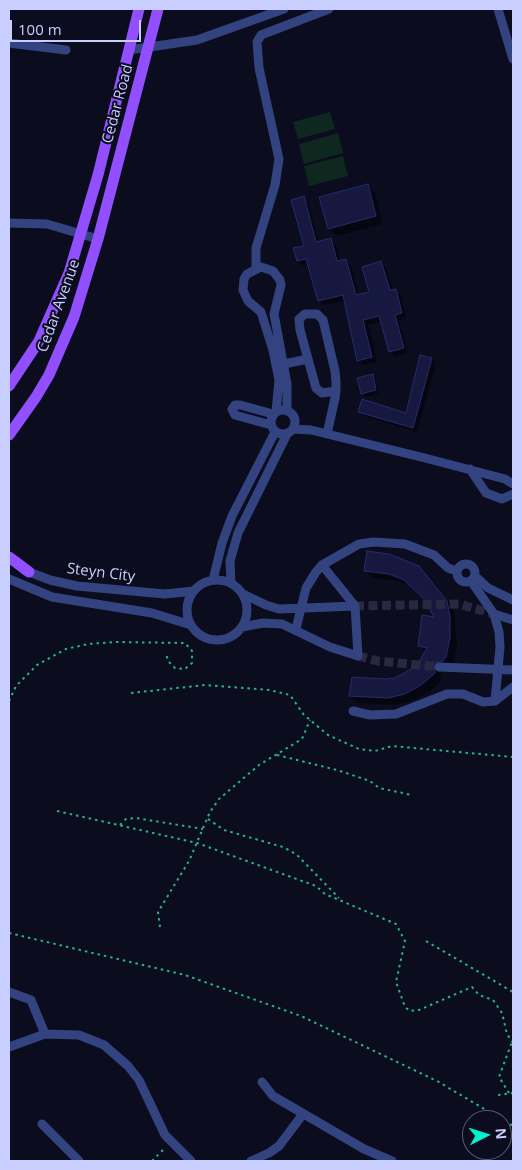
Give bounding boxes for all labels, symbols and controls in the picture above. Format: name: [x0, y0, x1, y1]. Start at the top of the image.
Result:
scale bar: [12, 10, 144, 42]
text: 100 m: [18, 19, 62, 39]
street label: Cedar Road: [99, 62, 137, 146]
street label: Cedar Avenue: [34, 257, 84, 355]
street label: Steyn City: [66, 560, 136, 586]
north arrow: [462, 1110, 512, 1160]
text: N: [491, 1127, 511, 1140]

